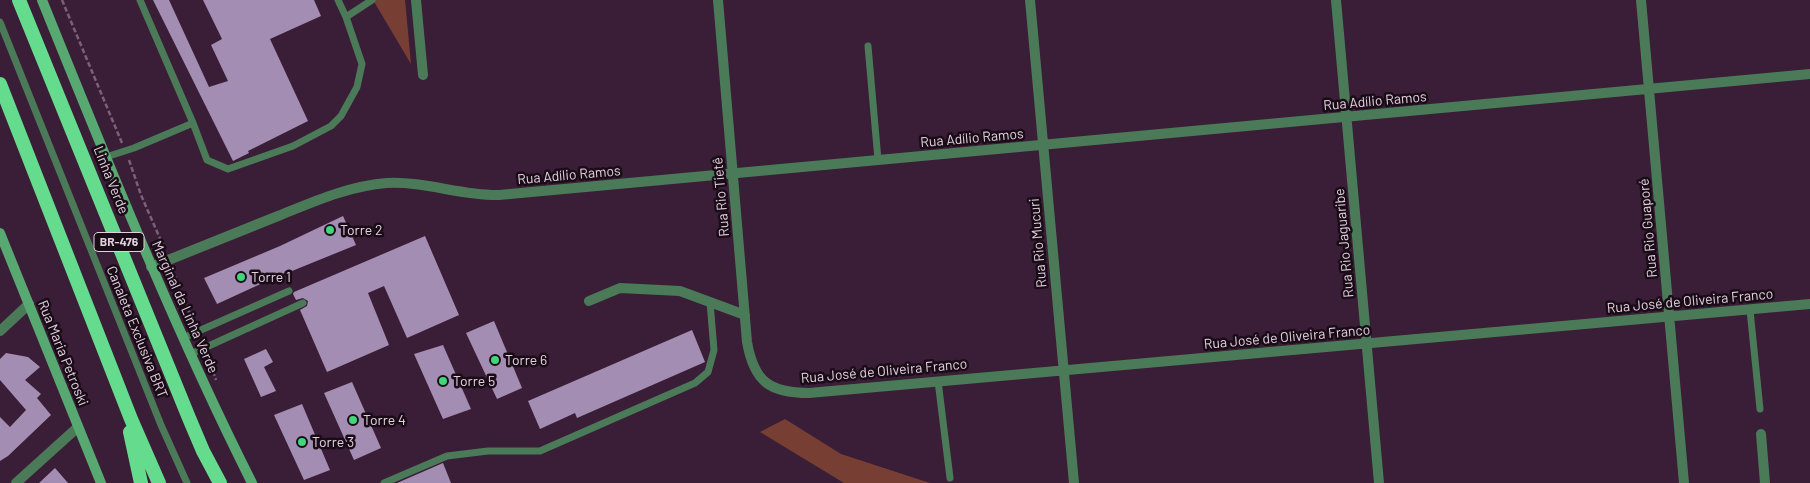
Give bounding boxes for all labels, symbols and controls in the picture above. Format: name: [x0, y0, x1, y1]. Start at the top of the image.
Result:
street label: Rua Adílio Ramos: [1323, 88, 1427, 114]
street label: Rua Adílio Ramos: [920, 125, 1024, 151]
street label: Linha Verde: [90, 144, 132, 216]
street label: Rua Rio Tietê: [709, 157, 733, 237]
street label: Rua Adílio Ramos: [517, 162, 621, 188]
street label: Rua Rio Guaporé: [1635, 178, 1661, 278]
street label: Rua Rio Jaguaribe: [1331, 188, 1357, 298]
street label: Rua Rio Mucuri: [1026, 198, 1050, 288]
place label: Torre 2: [340, 222, 383, 238]
marker: Torre 2: [324, 224, 336, 236]
road number: BR-476: [94, 232, 144, 252]
street label: Marginal da Linha Verde: [148, 238, 222, 376]
street label: Canaleta Exclusiva BRT: [103, 264, 171, 400]
place label: Torre 1: [251, 269, 291, 285]
marker: Torre 1: [235, 271, 247, 283]
street label: Rua José de Oliveira Franco: [1606, 285, 1774, 317]
street label: Rua Maria Petroski: [34, 298, 92, 408]
street label: Rua José de Oliveira Franco: [1203, 321, 1371, 353]
place label: Torre 6: [505, 352, 547, 368]
marker: Torre 6: [489, 354, 501, 366]
street label: Rua José de Oliveira Franco: [800, 355, 968, 387]
place label: Torre 5: [453, 373, 495, 389]
marker: Torre 5: [437, 375, 449, 387]
place label: Torre 4: [363, 412, 406, 428]
marker: Torre 4: [347, 414, 359, 426]
place label: Torre 3: [312, 434, 354, 450]
marker: Torre 3: [296, 436, 308, 448]

